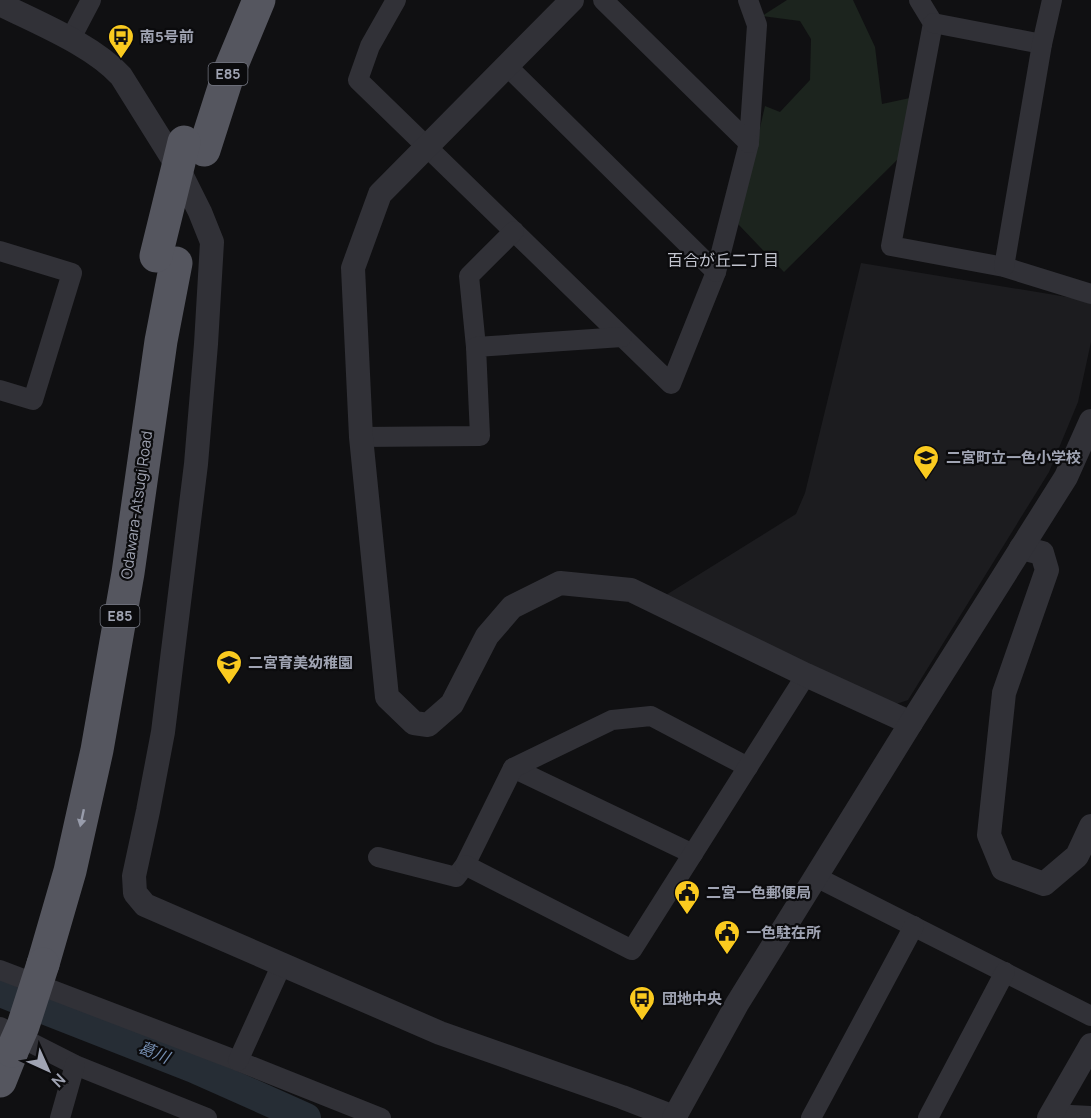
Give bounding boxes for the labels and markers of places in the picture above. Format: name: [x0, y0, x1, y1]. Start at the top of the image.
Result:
bus stop icon: 南5号前: [106, 22, 136, 60]
place label: 南5号前: [140, 26, 194, 47]
school or university icon: 二宮町立一色小学校: [911, 443, 941, 481]
place label: 二宮町立一色小学校: [946, 447, 1081, 468]
school or university icon: 二宮育美幼稚園: [214, 648, 244, 686]
place label: 二宮育美幼稚園: [248, 652, 353, 673]
public building icon: 二宮一色郵便局: [672, 878, 702, 916]
place label: 二宮一色郵便局: [706, 882, 811, 903]
public building icon: 一色駐在所: [712, 918, 742, 956]
place label: 一色駐在所: [746, 922, 821, 943]
bus stop icon: 団地中央: [627, 984, 657, 1022]
place label: 団地中央: [662, 988, 722, 1009]

